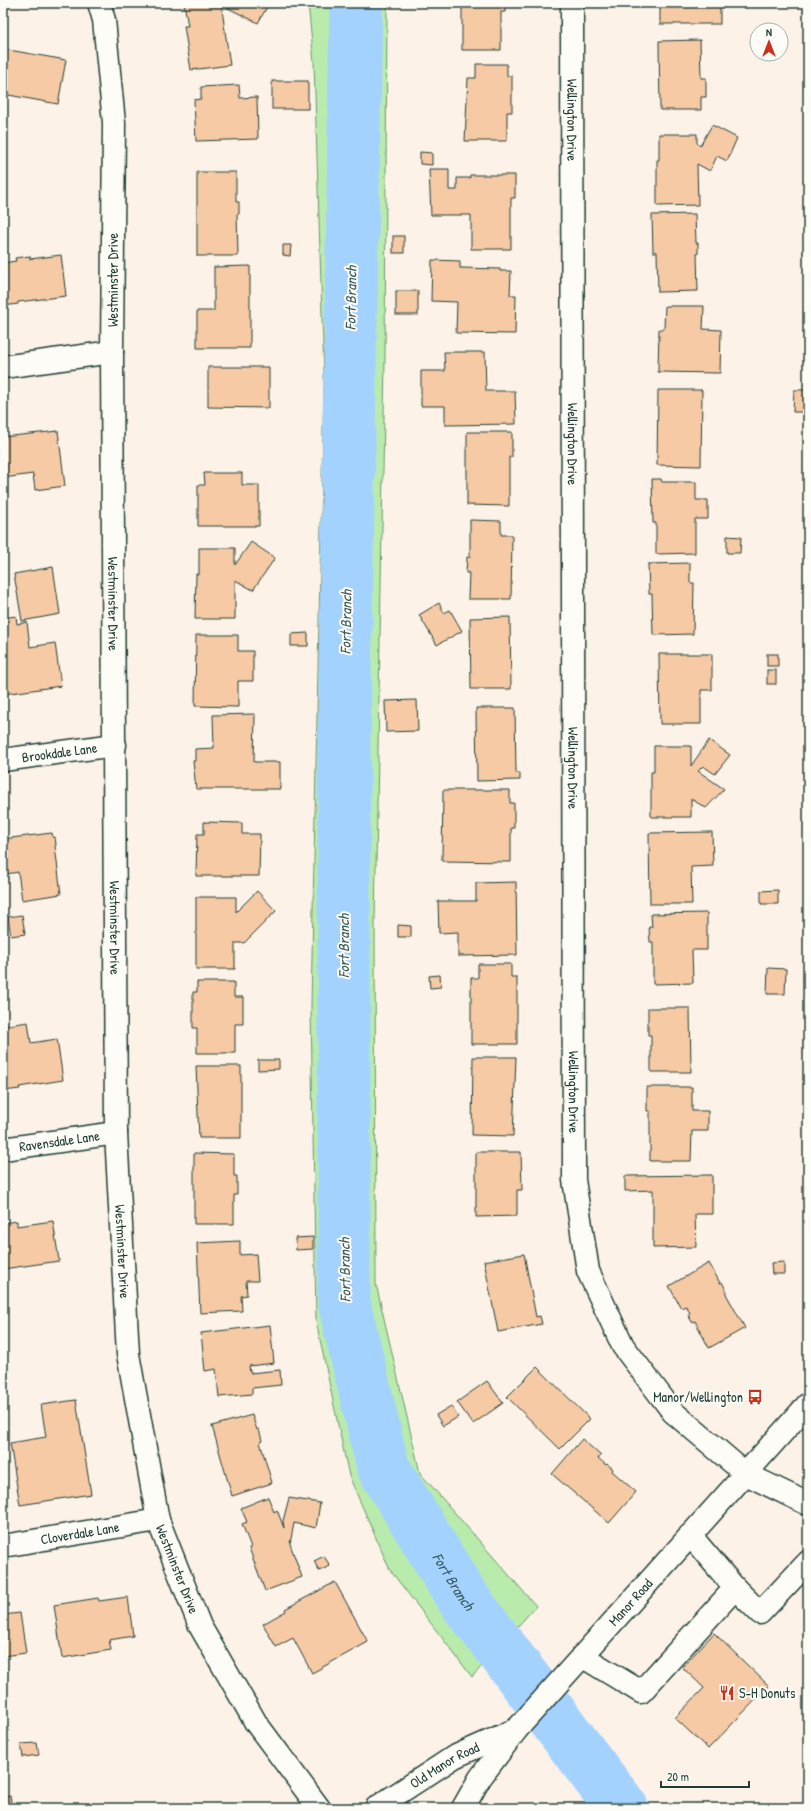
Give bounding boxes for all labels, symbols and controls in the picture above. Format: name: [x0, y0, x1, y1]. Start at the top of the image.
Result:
north arrow: [749, 22, 789, 62]
text: N: [766, 25, 772, 39]
street label: Wellington Drive: [562, 79, 582, 162]
street label: Westminster Drive: [103, 233, 122, 327]
water label: Fort Branch: [339, 264, 362, 330]
street label: Wellington Drive: [563, 403, 583, 486]
street label: Westminster Drive: [104, 557, 124, 651]
water label: Fort Branch: [334, 588, 357, 654]
street label: Wellington Drive: [563, 727, 583, 810]
street label: Brookdale Lane: [21, 737, 99, 766]
street label: Westminster Drive: [106, 881, 125, 975]
water label: Fort Branch: [333, 912, 354, 978]
street label: Wellington Drive: [564, 1051, 584, 1134]
street label: Ravensdale Lane: [18, 1125, 101, 1156]
street label: Westminster Drive: [111, 1204, 135, 1300]
water label: Fort Branch: [333, 1236, 356, 1302]
place label: Manor/Wellington: [653, 1387, 743, 1407]
bus stop icon: Manor/Wellington: [746, 1388, 764, 1406]
street label: Cloverdale Lane: [39, 1517, 121, 1549]
street label: Westminster Drive: [152, 1522, 204, 1617]
water label: Fort Branch: [428, 1549, 480, 1616]
street label: Manor Road: [604, 1574, 657, 1630]
place label: S-H Donuts: [739, 1683, 795, 1702]
restaurant icon: S-H Donuts: [718, 1684, 736, 1702]
street label: Old Manor Road: [406, 1737, 482, 1792]
scale bar: [661, 1763, 749, 1789]
text: 20 m: [667, 1768, 689, 1785]

